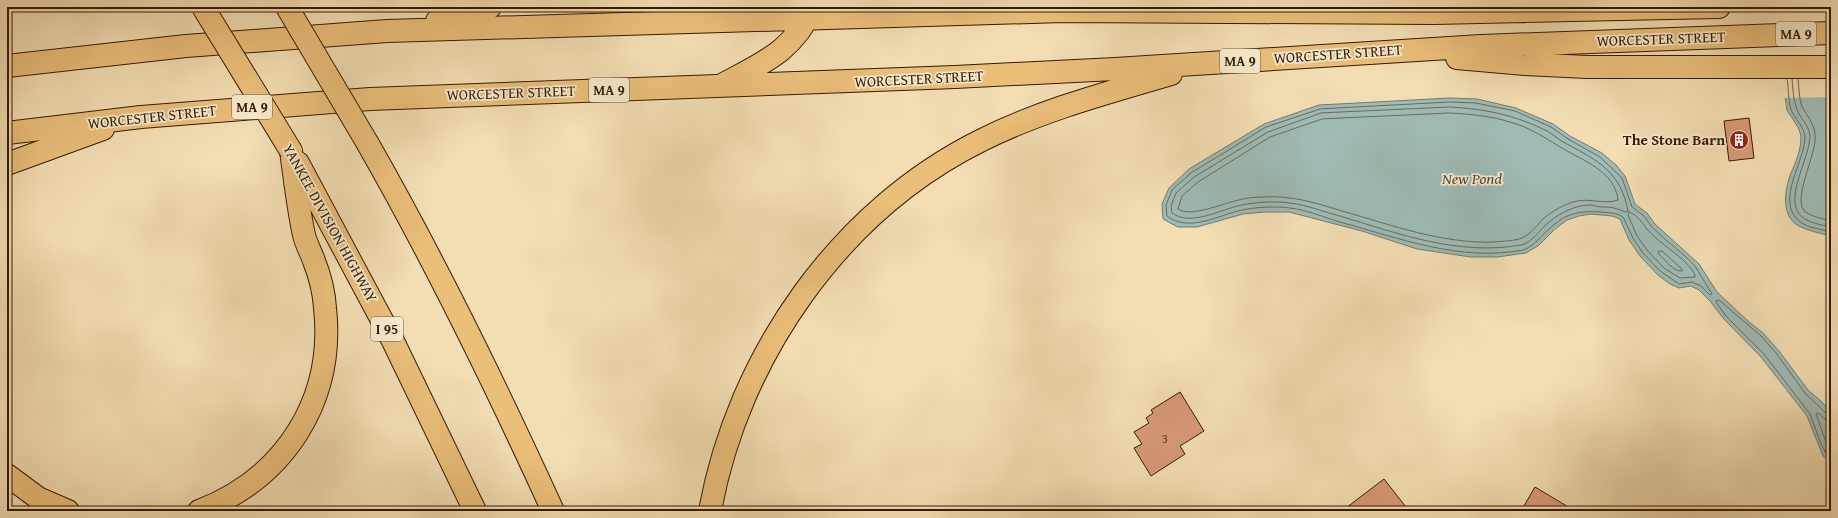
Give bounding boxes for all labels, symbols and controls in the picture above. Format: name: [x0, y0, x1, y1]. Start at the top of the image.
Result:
road number: MA 9: [1776, 22, 1816, 46]
street label: WORCESTER STREET: [1596, 26, 1726, 51]
street label: WORCESTER STREET: [1273, 38, 1404, 68]
road number: MA 9: [1220, 49, 1260, 73]
street label: WORCESTER STREET: [854, 65, 985, 92]
road number: MA 9: [589, 78, 629, 102]
street label: WORCESTER STREET: [446, 80, 576, 105]
road number: MA 9: [232, 95, 272, 119]
street label: WORCESTER STREET: [87, 99, 218, 134]
place label: The Stone Barn: [1623, 129, 1725, 150]
building icon: The Stone Barn: [1728, 129, 1750, 151]
street label: YANKEE DIVISION HIGHWAY: [278, 140, 383, 306]
water label: New Pond: [1441, 166, 1502, 190]
road number: I 95: [371, 317, 403, 341]
house number: 3: [1162, 429, 1168, 448]

